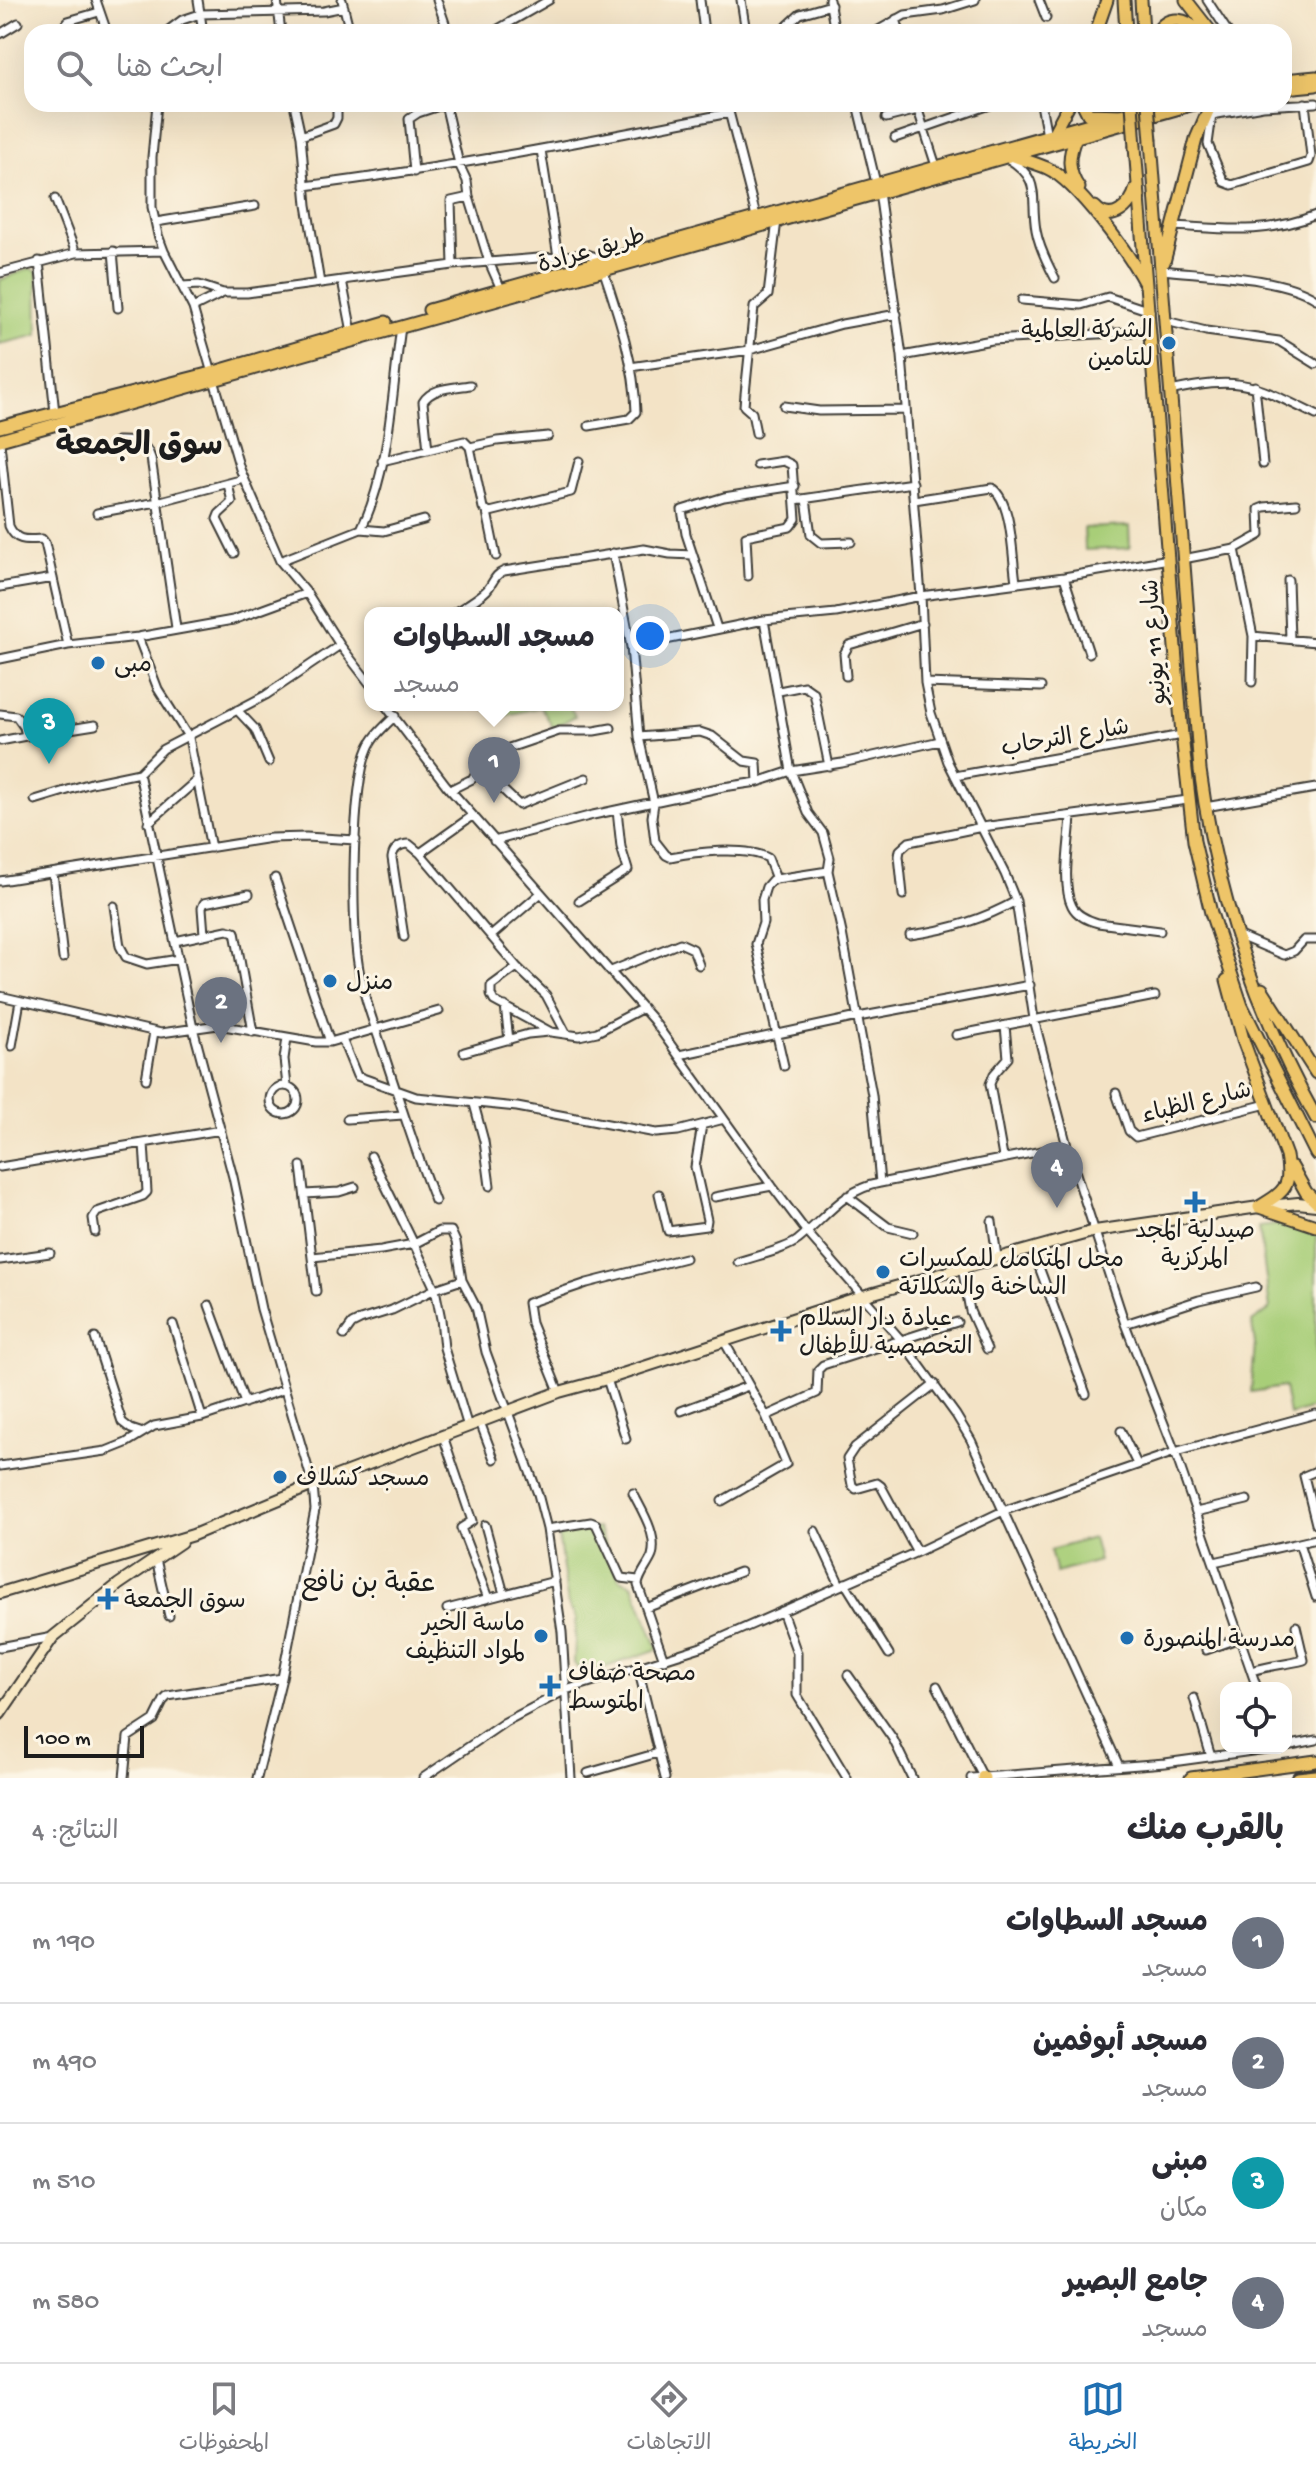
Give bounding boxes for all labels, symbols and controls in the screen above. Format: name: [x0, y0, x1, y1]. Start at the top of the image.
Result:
search box: [24, 24, 1292, 112]
icon: search: [52, 46, 96, 90]
text: ابحث هنا: [116, 53, 223, 88]
street label: طريق عرادة: [535, 223, 649, 282]
place label: الشركة العالمية للتامين: [1021, 318, 1153, 375]
marker: الشركة العالمية للتامين: [1160, 334, 1178, 352]
district label: سوق الجمعة: [55, 428, 223, 467]
street label: شارع 11 يونيو: [1138, 578, 1175, 707]
popup: [364, 607, 624, 711]
your location: [630, 616, 670, 656]
text: مسجد السطاوات: [393, 623, 595, 658]
place label: مبى: [114, 652, 152, 681]
marker: مبى: [89, 654, 107, 672]
text: مسجد: [393, 672, 460, 703]
pin: 3: [23, 698, 75, 764]
street label: شارع الترحاب: [999, 714, 1132, 765]
pin: 1: [468, 737, 520, 803]
place label: منزل: [346, 970, 393, 999]
marker: منزل: [321, 972, 339, 990]
pin: 2: [195, 977, 247, 1043]
street label: شارع الظباء: [1139, 1077, 1255, 1132]
pin: 4: [1031, 1142, 1083, 1208]
marker: صيدلية المجد المركزية: [1186, 1193, 1204, 1211]
place label: صيدلية المجد المركزية: [1135, 1218, 1255, 1275]
place label: محل المتكامل للمكسرات الساخنة والشكلاتة: [899, 1247, 1124, 1304]
marker: محل المتكامل للمكسرات الساخنة والشكلاتة: [874, 1263, 892, 1281]
place label: عيادة دار السلام التخصصية للأطفال: [799, 1306, 973, 1363]
marker: عيادة دار السلام التخصصية للأطفال: [770, 1320, 792, 1342]
place label: مسجد كشلاف: [296, 1466, 429, 1495]
marker: مسجد كشلاف: [271, 1468, 289, 1486]
district label: عقبة بن نافع: [301, 1569, 435, 1602]
place label: سوق الجمعة: [124, 1588, 246, 1617]
marker: سوق الجمعة: [99, 1590, 117, 1608]
place label: ماسة الخير لمواد التنظيف: [405, 1611, 525, 1668]
marker: ماسة الخير لمواد التنظيف: [532, 1627, 550, 1645]
place label: مدرسة المنصورة: [1143, 1627, 1295, 1656]
marker: مدرسة المنصورة: [1118, 1629, 1136, 1647]
place label: مصحة ضفاف المتوسط: [568, 1661, 696, 1718]
marker: مصحة ضفاف المتوسط: [539, 1675, 561, 1697]
map controls: [1220, 1682, 1292, 1754]
button: locate: [1220, 1682, 1292, 1754]
scale bar: [24, 1722, 144, 1758]
text: 100 m: [36, 1727, 91, 1753]
text: بالقرب منك: [1127, 1813, 1284, 1853]
text: النتائج: 4: [32, 1818, 119, 1849]
text: مسجد السطاوات: [1006, 1907, 1208, 1942]
text: 190 m: [32, 1928, 95, 1959]
text: 1: [1253, 1928, 1263, 1959]
text: مسجد: [1141, 1956, 1208, 1987]
text: مسجد أبوفمين: [1033, 2027, 1208, 2062]
text: 490 m: [32, 2048, 97, 2079]
text: 2: [1252, 2048, 1264, 2079]
text: مسجد: [1141, 2076, 1208, 2107]
text: مبنى: [1151, 2147, 1208, 2182]
text: 510 m: [32, 2168, 96, 2199]
text: 3: [1251, 2168, 1265, 2199]
text: مكان: [1160, 2196, 1208, 2227]
text: جامع البصير: [1064, 2267, 1208, 2302]
text: 580 m: [32, 2288, 99, 2319]
text: 4: [1252, 2288, 1264, 2319]
text: مسجد: [1141, 2316, 1208, 2347]
tab: المحفوظات: [179, 2377, 269, 2461]
tab: الاتجاهات: [627, 2377, 711, 2461]
tab: الخريطة: [1069, 2377, 1137, 2461]

